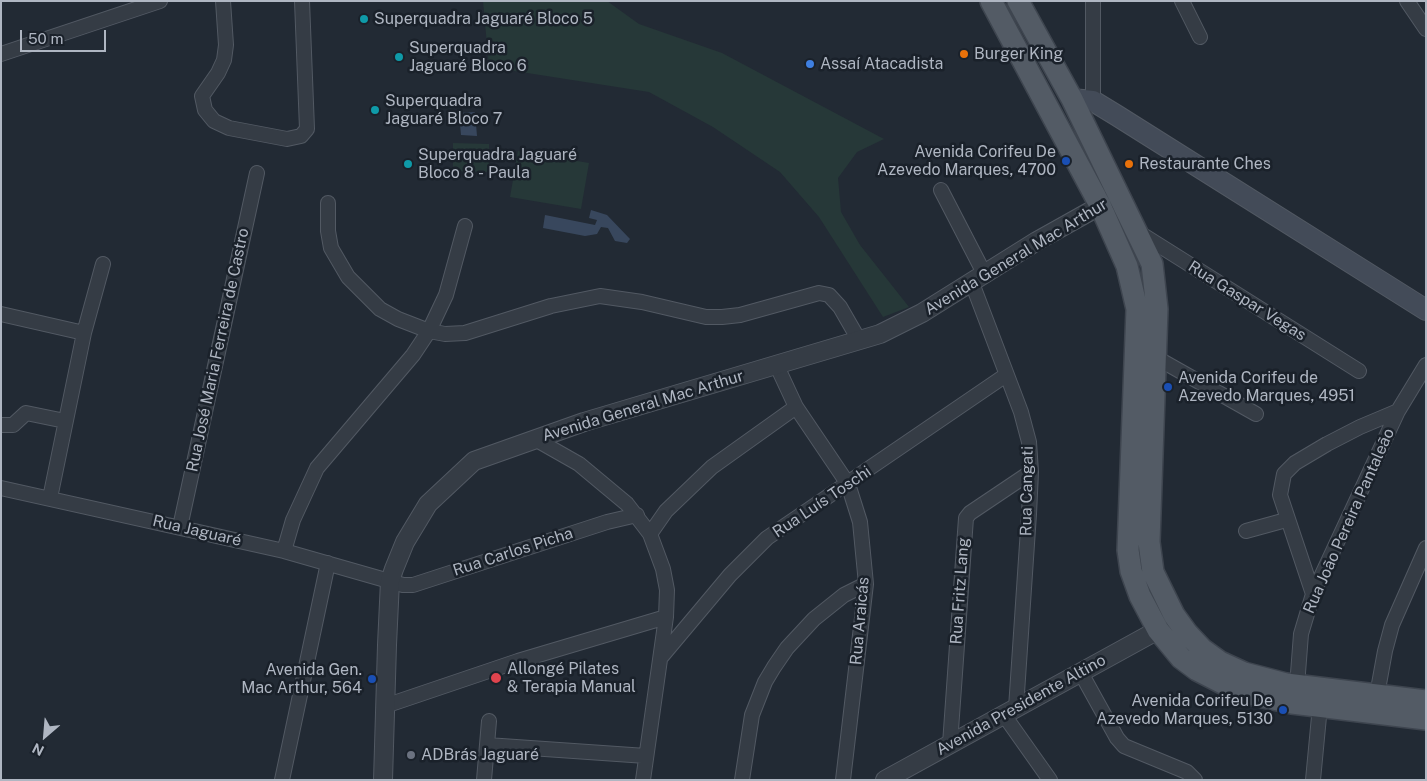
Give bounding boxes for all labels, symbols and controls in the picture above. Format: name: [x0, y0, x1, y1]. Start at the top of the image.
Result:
place label: Superquadra Jaguaré Bloco 5: [374, 9, 593, 29]
marker: Superquadra Jaguaré Bloco 5: [358, 13, 370, 25]
scale bar: [22, 20, 109, 52]
text: 50 m: [28, 30, 63, 47]
place label: Superquadra Jaguaré Bloco 6: [409, 38, 527, 76]
place label: Burger King: [974, 44, 1063, 64]
marker: Burger King: [958, 48, 970, 60]
marker: Superquadra Jaguaré Bloco 6: [393, 51, 405, 63]
place label: Assaí Atacadista: [820, 54, 943, 74]
marker: Assaí Atacadista: [804, 58, 816, 70]
place label: Superquadra Jaguaré Bloco 7: [385, 91, 502, 129]
marker: Superquadra Jaguaré Bloco 7: [369, 104, 381, 116]
place label: Avenida Corifeu De Azevedo Marques, 4700: [877, 142, 1056, 180]
place label: Superquadra Jaguaré Bloco 8 - Paula: [418, 145, 577, 183]
place label: Restaurante Ches: [1139, 154, 1271, 174]
marker: Avenida Corifeu De Azevedo Marques, 4700: [1060, 155, 1072, 167]
marker: Superquadra Jaguaré Bloco 8 - Paula: [402, 158, 414, 170]
marker: Restaurante Ches: [1123, 158, 1135, 170]
street label: Avenida General Mac Arthur: [921, 195, 1111, 319]
street label: Rua José Maria Ferreira de Castro: [183, 226, 253, 474]
street label: Rua Gaspar Vegas: [1185, 257, 1309, 345]
street label: Avenida General Mac Arthur: [540, 366, 746, 446]
place label: Avenida Corifeu de Azevedo Marques, 4951: [1178, 368, 1355, 406]
marker: Avenida Corifeu de Azevedo Marques, 4951: [1162, 381, 1174, 393]
street label: Rua João Pereira Pantaleão: [1299, 425, 1399, 617]
street label: Rua Cangati: [1017, 446, 1037, 536]
street label: Rua Luís Toschi: [769, 462, 875, 542]
street label: Rua Jaguaré: [151, 511, 243, 551]
street label: Rua Carlos Picha: [451, 524, 575, 580]
street label: Rua Fritz Lang: [947, 537, 973, 645]
street label: Rua Araicás: [847, 576, 873, 666]
street label: Avenida Presidente Altino: [933, 650, 1109, 760]
place label: Allongé Pilates & Terapia Manual: [507, 659, 636, 697]
place label: Avenida Gen. Mac Arthur, 564: [241, 660, 362, 698]
marker: Allongé Pilates & Terapia Manual: [489, 671, 503, 685]
marker: Avenida Gen. Mac Arthur, 564: [366, 673, 378, 685]
place label: Avenida Corifeu De Azevedo Marques, 5130: [1096, 691, 1273, 729]
marker: Avenida Corifeu De Azevedo Marques, 5130: [1277, 704, 1289, 716]
north arrow: [20, 711, 70, 761]
text: N: [30, 740, 47, 759]
place label: ADBrás Jaguaré: [421, 745, 539, 765]
marker: ADBrás Jaguaré: [405, 749, 417, 761]

